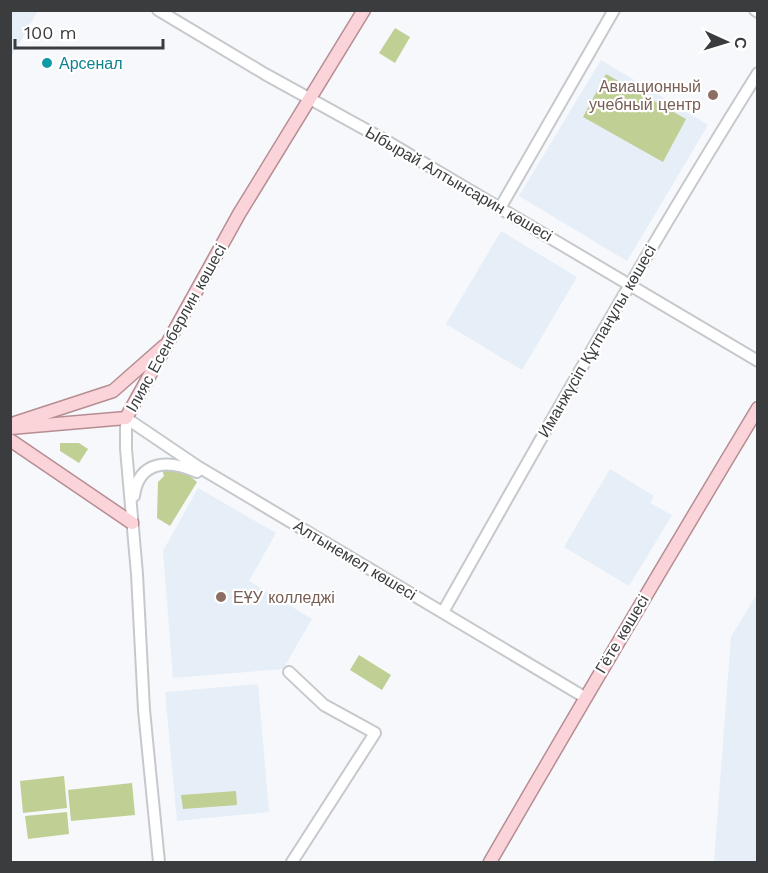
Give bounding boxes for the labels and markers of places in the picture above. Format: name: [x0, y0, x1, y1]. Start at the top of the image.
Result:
place label: Арсенал: [59, 54, 123, 73]
marker: Арсенал: [40, 56, 54, 70]
place label: Авиационный учебный центр: [589, 77, 701, 114]
marker: Авиационный учебный центр: [706, 88, 720, 102]
place label: ЕҰУ колледжі: [233, 588, 335, 607]
marker: ЕҰУ колледжі: [214, 590, 228, 604]

